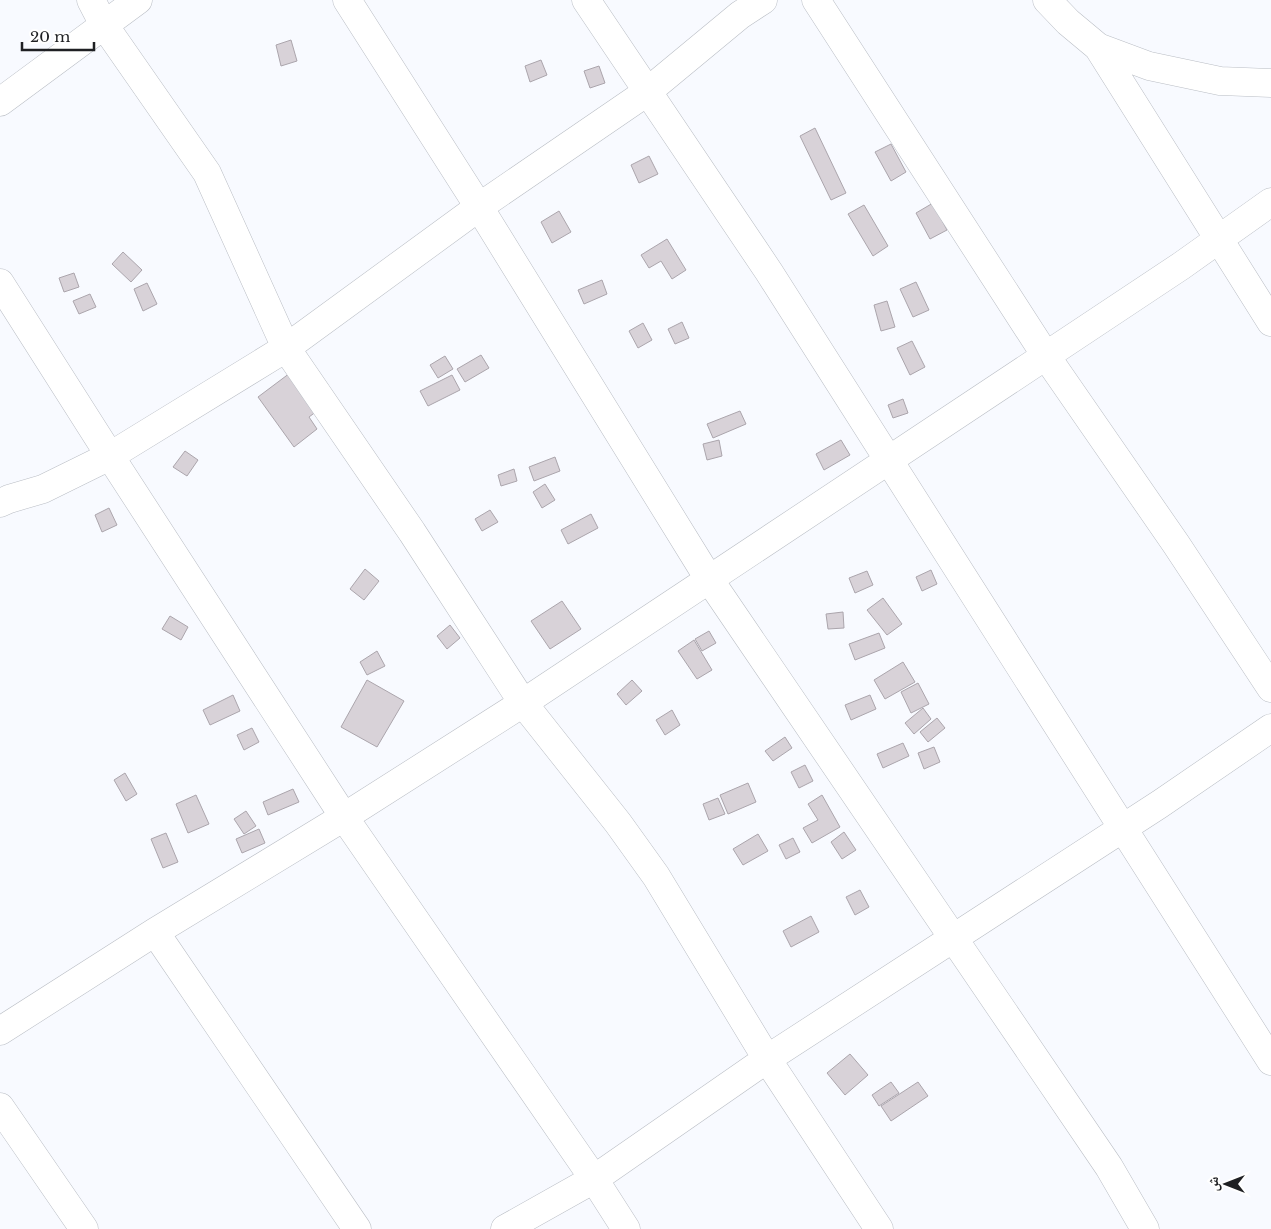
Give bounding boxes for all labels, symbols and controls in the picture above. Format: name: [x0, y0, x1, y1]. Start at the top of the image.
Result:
scale bar: [22, 20, 95, 52]
text: 20 m: [30, 27, 70, 46]
north arrow: [1201, 1159, 1251, 1209]
text: ش: [1204, 1176, 1222, 1191]

